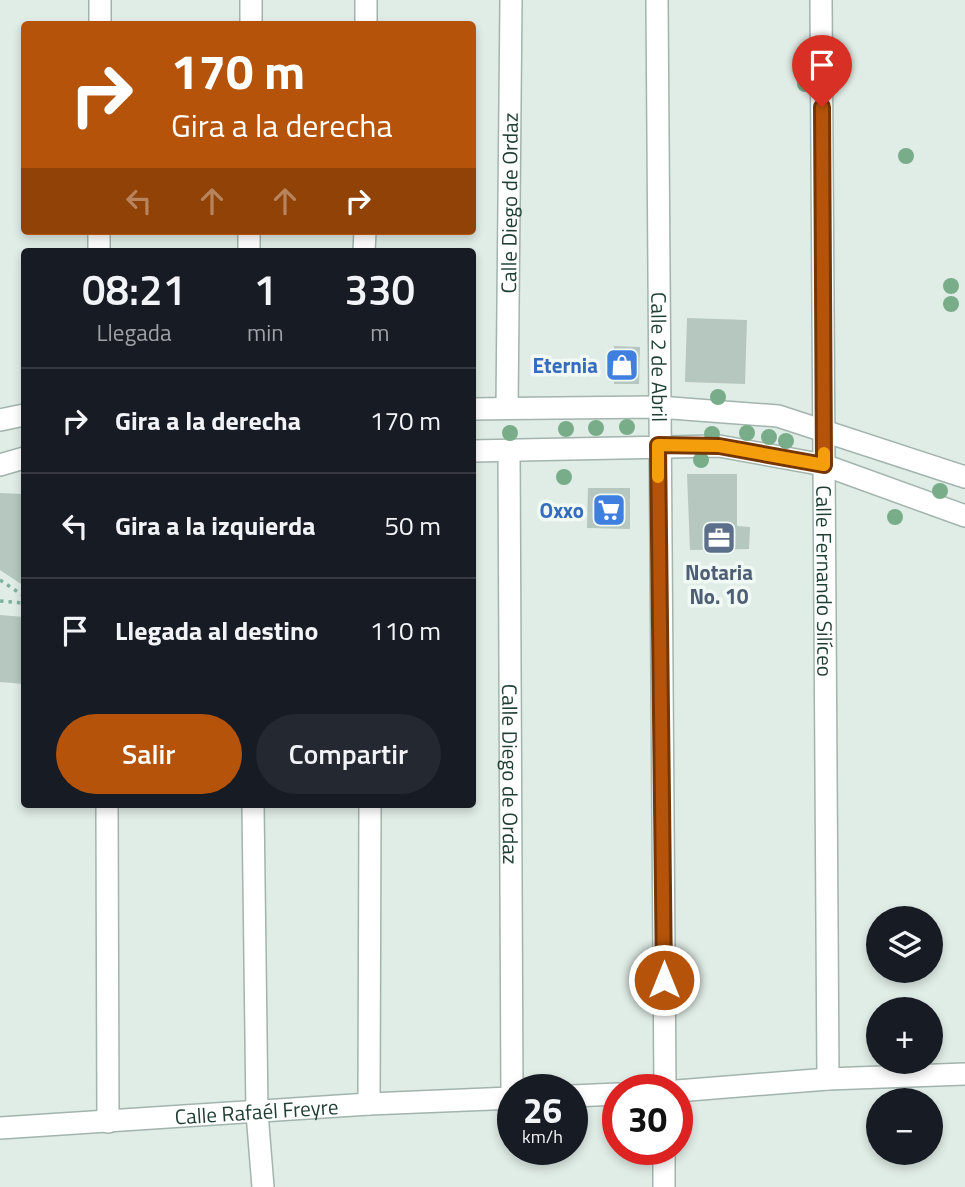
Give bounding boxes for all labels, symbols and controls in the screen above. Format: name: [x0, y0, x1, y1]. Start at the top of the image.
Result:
text: 170 m: [171, 33, 305, 108]
pin: [792, 35, 852, 107]
icon: arrive: [803, 46, 841, 84]
icon: right: [56, 49, 147, 140]
text: Gira a la derecha: [171, 101, 393, 149]
street label: Calle Diego de Ordaz: [492, 113, 526, 293]
icon: left: [120, 182, 158, 220]
icon: ahead: [193, 182, 231, 220]
icon: ahead: [266, 182, 304, 220]
icon: right: [339, 182, 377, 220]
text: 08:21: [82, 257, 186, 321]
text: 1: [254, 257, 277, 321]
text: 330: [345, 257, 415, 321]
street label: Calle 2 de Abril: [643, 292, 676, 422]
text: Llegada: [96, 315, 171, 350]
text: min: [247, 315, 284, 350]
text: m: [370, 315, 389, 350]
shop icon: Eternia: [603, 346, 641, 384]
place label: Eternia: [532, 349, 598, 381]
text: Gira a la derecha: [115, 401, 301, 440]
text: 170 m: [370, 401, 441, 440]
icon: right: [56, 402, 94, 440]
street label: Calle Fernando Silíceo: [808, 485, 841, 677]
supermarket icon: Oxxo: [590, 491, 628, 529]
place label: Oxxo: [539, 494, 584, 526]
text: Gira a la izquierda: [115, 506, 316, 545]
text: 50 m: [384, 506, 441, 545]
icon: left: [56, 507, 94, 545]
office icon: Notaria No. 10: [700, 519, 738, 557]
place label: Notaria No. 10: [685, 556, 753, 612]
text: Llegada al destino: [115, 611, 318, 650]
text: 110 m: [370, 611, 441, 650]
icon: arrive: [56, 612, 94, 650]
street label: Calle Diego de Ordaz: [494, 684, 527, 864]
button: Salir: [56, 714, 242, 794]
button: Compartir: [256, 714, 441, 794]
map controls: [866, 906, 943, 1165]
button: layers: [866, 906, 943, 983]
position arrow: [627, 943, 701, 1017]
button: +: [866, 997, 943, 1074]
speed limit sign: 30: [602, 1074, 693, 1165]
text: 26: [523, 1083, 562, 1137]
button: −: [866, 1088, 943, 1165]
street label: Calle Rafaél Freyre: [174, 1090, 339, 1133]
text: km/h: [522, 1123, 563, 1150]

